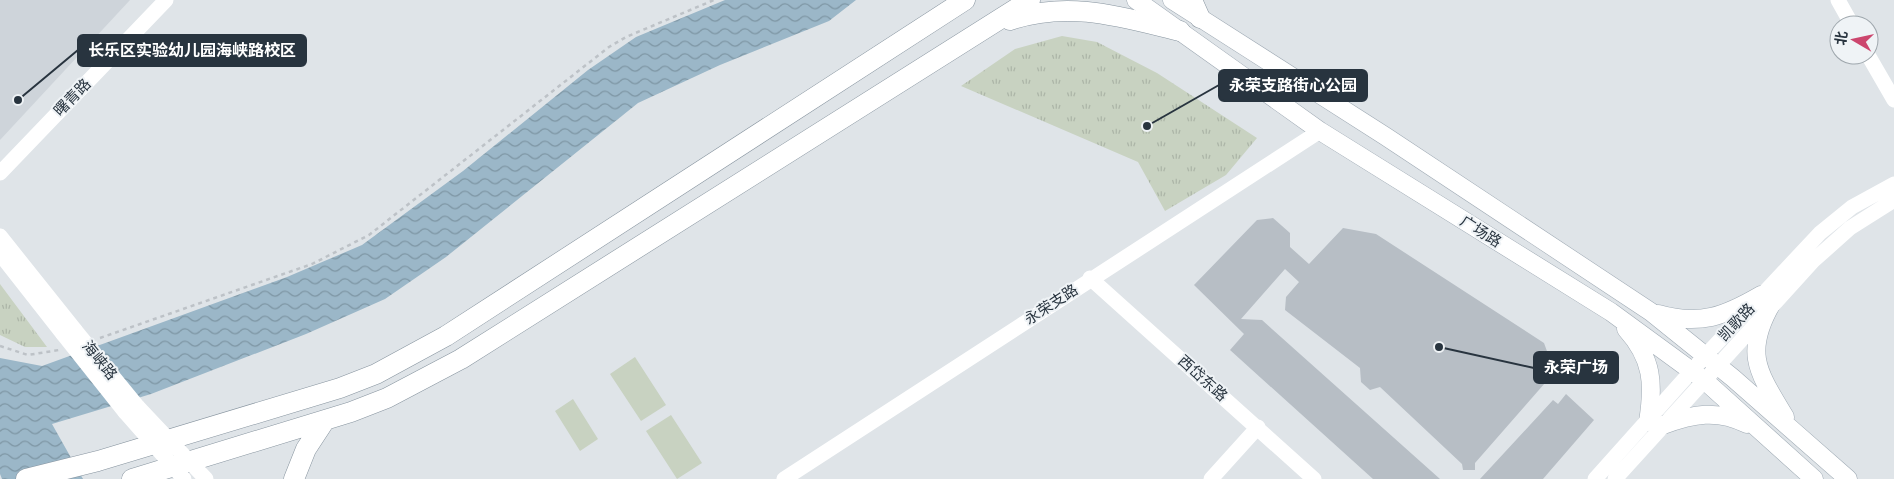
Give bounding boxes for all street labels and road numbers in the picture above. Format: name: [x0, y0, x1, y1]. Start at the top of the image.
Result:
street label: 曙青路: [50, 74, 94, 120]
street label: 广场路: [1457, 211, 1505, 251]
street label: 永荣支路: [1021, 280, 1081, 328]
street label: 凯歌路: [1714, 299, 1758, 345]
street label: 海峡路: [78, 337, 122, 383]
street label: 西岱东路: [1174, 351, 1232, 405]

